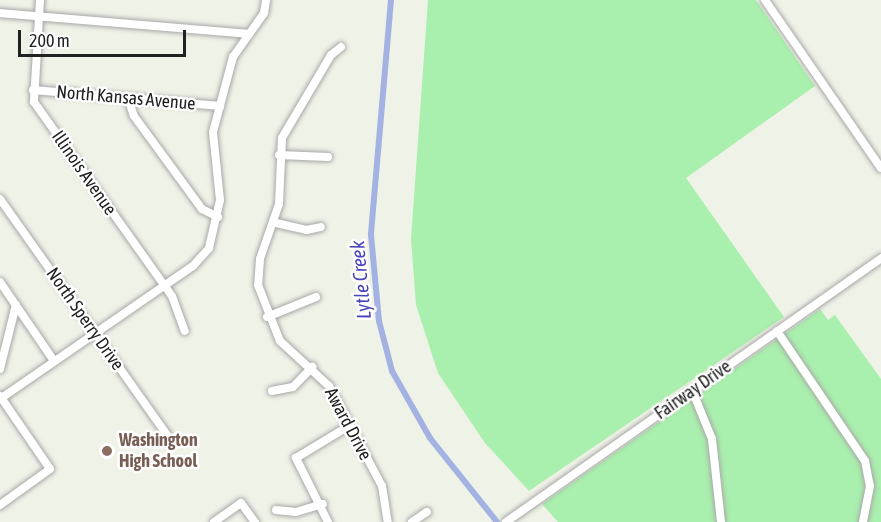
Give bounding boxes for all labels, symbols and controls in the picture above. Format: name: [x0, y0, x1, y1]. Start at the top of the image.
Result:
scale bar: [21, 18, 189, 56]
text: 200 m: [29, 30, 70, 51]
street label: North Kansas Avenue: [56, 81, 196, 115]
street label: Illinois Avenue: [47, 127, 121, 219]
water label: Lytle Creek: [345, 240, 375, 320]
street label: North Sperry Drive: [42, 264, 128, 374]
street label: Fairway Drive: [651, 356, 735, 424]
street label: Award Drive: [320, 384, 376, 464]
place label: Washington High School: [119, 430, 198, 472]
marker: Washington High School: [100, 444, 114, 458]

